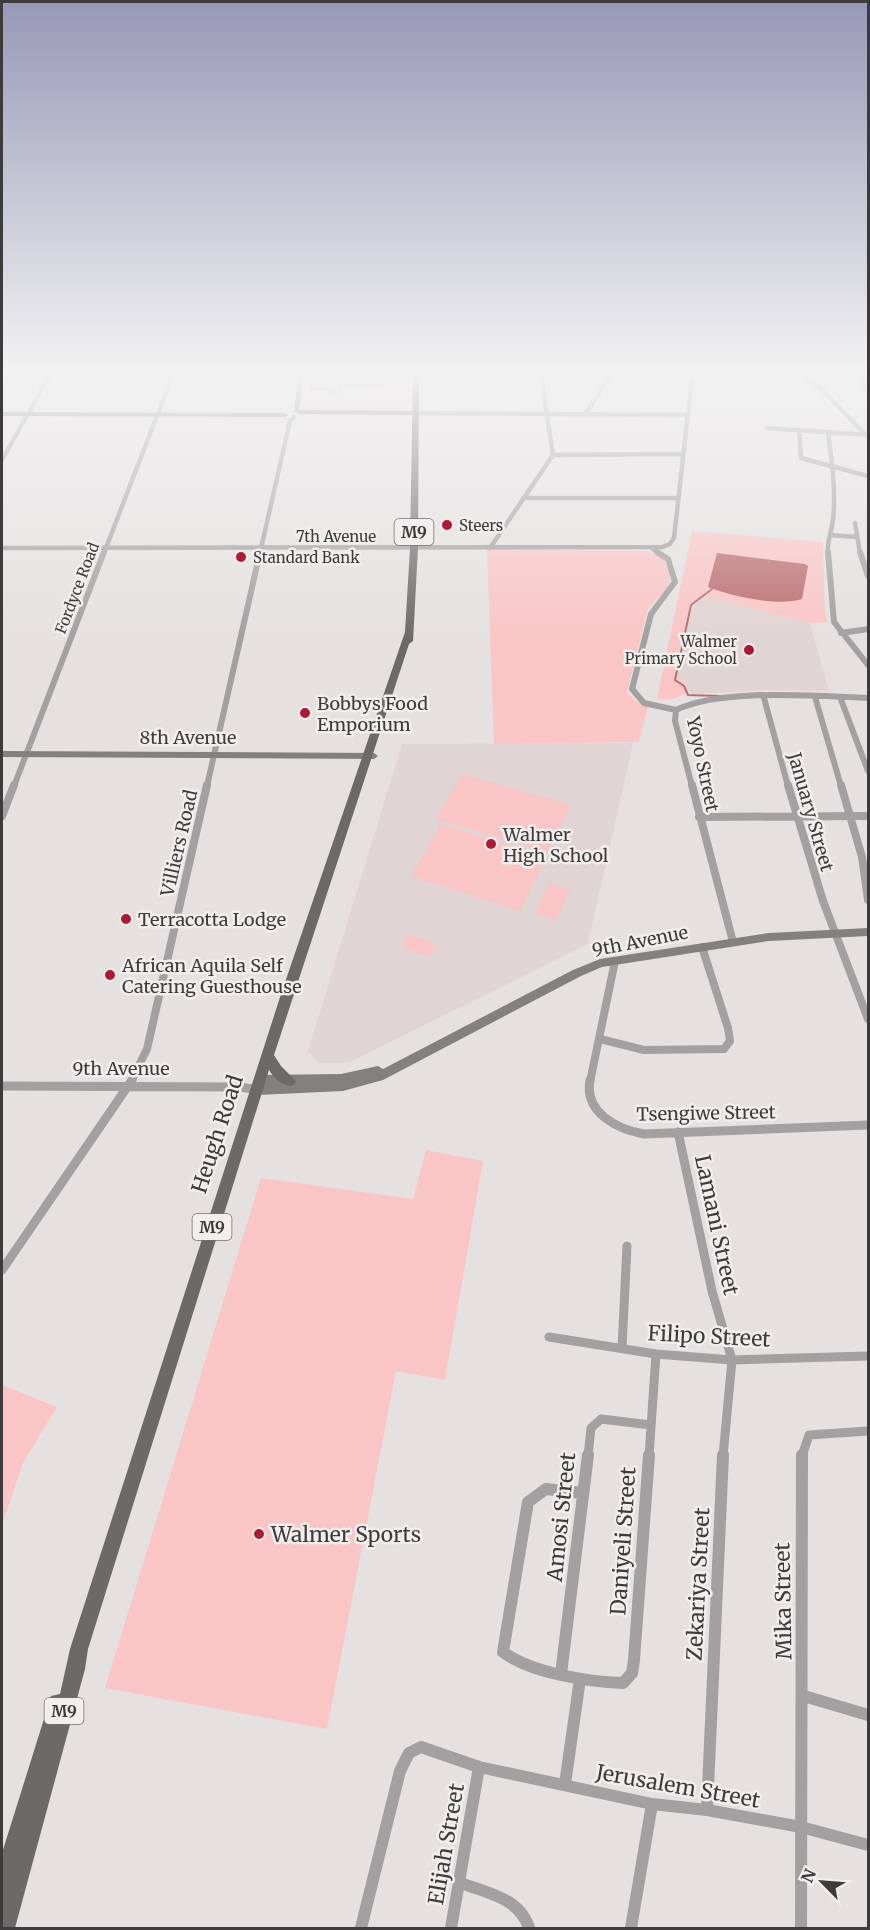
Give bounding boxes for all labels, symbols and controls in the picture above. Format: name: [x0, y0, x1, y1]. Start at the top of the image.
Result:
place label: Steers: [459, 516, 503, 535]
marker: Steers: [440, 518, 454, 532]
road number: M9: [394, 519, 434, 545]
street label: 7th Avenue: [296, 527, 376, 546]
street label: Fordyce Road: [51, 540, 103, 636]
place label: Standard Bank: [253, 548, 360, 567]
marker: Standard Bank: [234, 550, 248, 564]
place label: Walmer Primary School: [625, 632, 737, 668]
marker: Walmer Primary School: [742, 643, 756, 657]
place label: Bobbys Food Emporium: [317, 692, 428, 736]
marker: Bobbys Food Emporium: [298, 706, 312, 720]
street label: Yoyo Street: [681, 713, 724, 814]
street label: 8th Avenue: [140, 726, 236, 749]
street label: January Street: [783, 749, 839, 874]
street label: Villiers Road: [155, 787, 202, 899]
place label: Walmer High School: [502, 823, 609, 867]
marker: Walmer High School: [484, 837, 498, 851]
place label: Terracotta Lodge: [138, 908, 286, 931]
marker: Terracotta Lodge: [119, 912, 133, 926]
street label: 9th Avenue: [590, 920, 690, 962]
place label: African Aquila Self Catering Guesthouse: [121, 954, 302, 998]
marker: African Aquila Self Catering Guesthouse: [103, 968, 117, 982]
street label: 9th Avenue: [72, 1057, 170, 1080]
street label: Heugh Road: [185, 1071, 249, 1197]
street label: Tsengiwe Street: [636, 1100, 776, 1126]
street label: Lamani Street: [689, 1152, 745, 1298]
road number: M9: [192, 1214, 232, 1240]
street label: Filipo Street: [647, 1319, 771, 1353]
street label: Amosi Street: [541, 1451, 581, 1584]
street label: Daniyeli Street: [604, 1466, 642, 1616]
street label: Zekariya Street: [681, 1507, 715, 1661]
place label: Walmer Sports: [270, 1521, 421, 1548]
marker: Walmer Sports: [252, 1527, 266, 1541]
street label: Mika Street: [768, 1542, 798, 1660]
road number: M9: [44, 1698, 84, 1724]
street label: Jerusalem Street: [593, 1758, 762, 1814]
street label: Elijah Street: [422, 1781, 470, 1907]
north arrow: [792, 1852, 852, 1912]
text: N: [797, 1865, 820, 1886]

